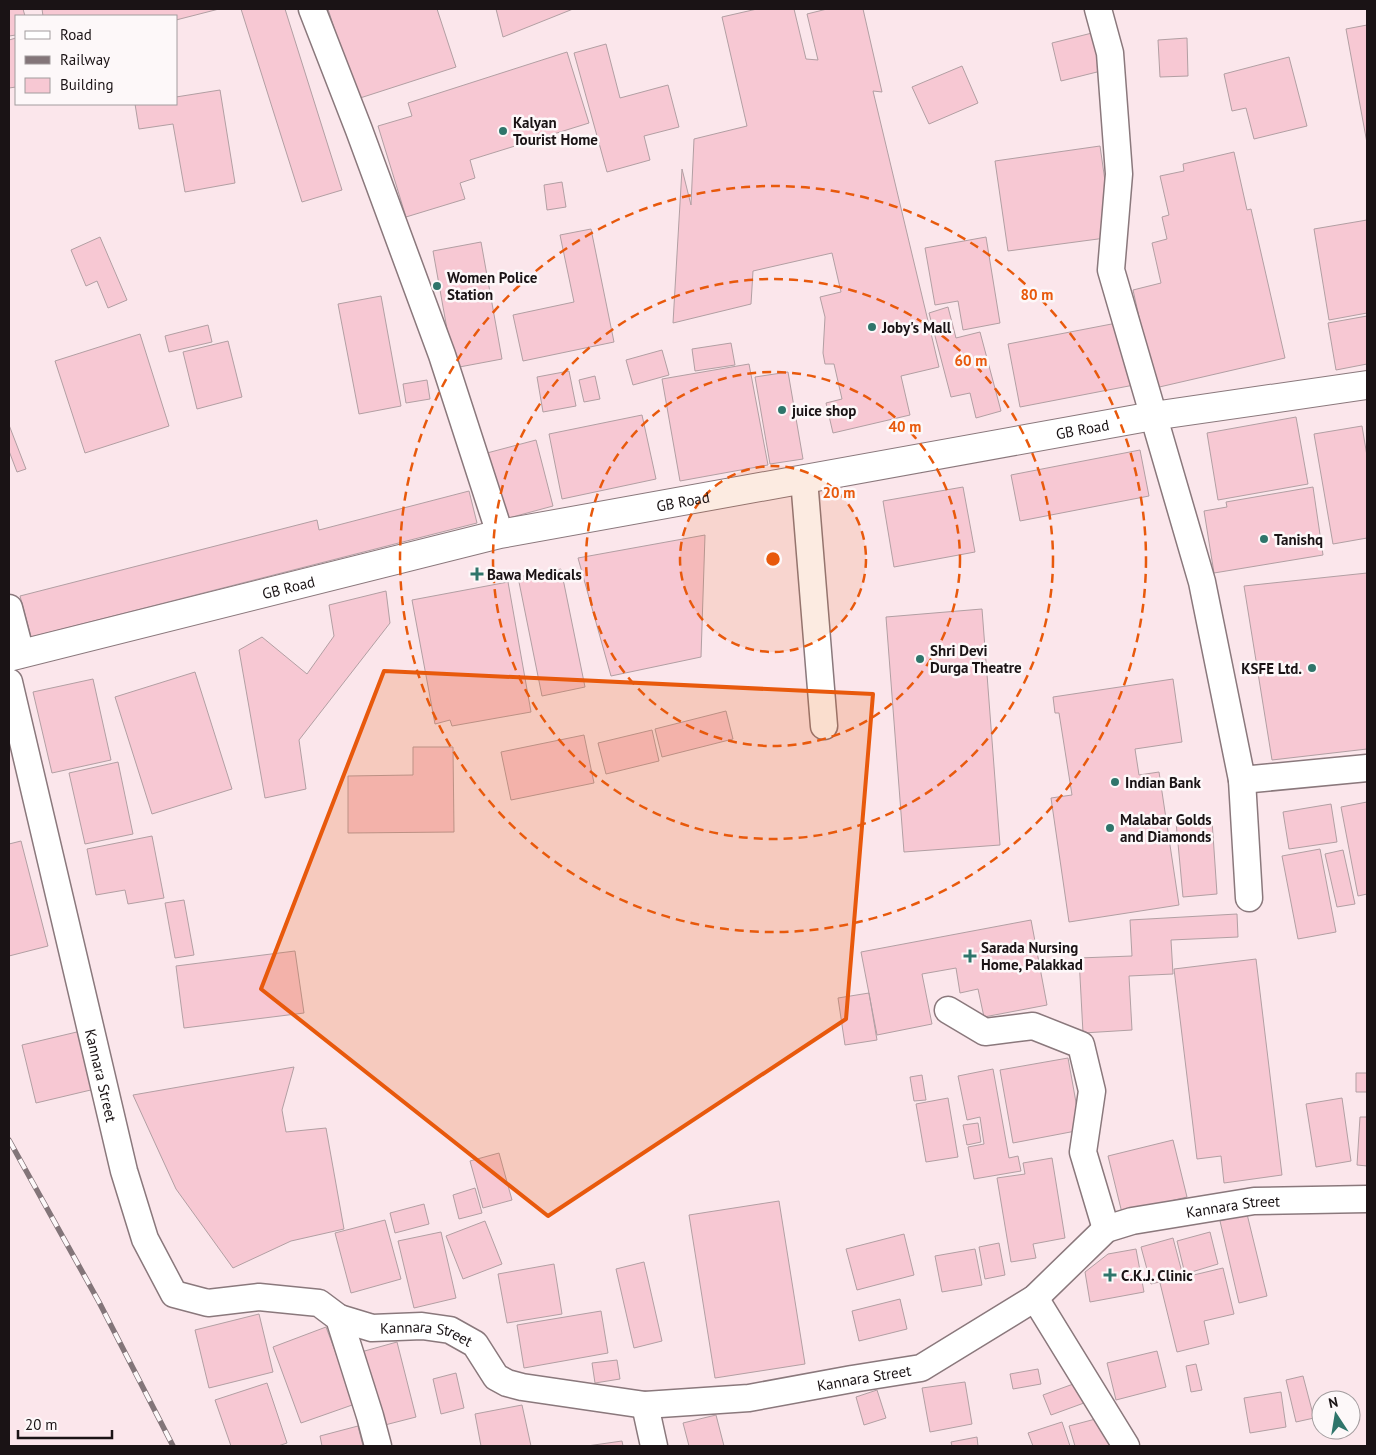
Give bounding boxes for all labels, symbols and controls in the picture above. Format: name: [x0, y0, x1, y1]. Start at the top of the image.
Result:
legend: [15, 15, 178, 105]
text: Road: [60, 25, 92, 44]
text: Railway: [60, 50, 110, 69]
text: Building: [60, 75, 114, 94]
place label: Kalyan Tourist Home: [513, 113, 598, 149]
marker: Kalyan Tourist Home: [497, 125, 509, 137]
place label: Women Police Station: [447, 268, 538, 304]
marker: Women Police Station: [431, 280, 443, 292]
text: 80 m: [1021, 285, 1053, 304]
place label: Joby's Mall: [881, 318, 952, 337]
marker: Joby's Mall: [866, 321, 878, 333]
text: 60 m: [955, 351, 987, 370]
place label: juice shop: [791, 401, 856, 420]
marker: juice shop: [776, 404, 788, 416]
street label: GB Road: [1054, 415, 1111, 443]
text: 40 m: [889, 417, 921, 436]
text: 20 m: [823, 483, 855, 502]
street label: GB Road: [655, 487, 711, 515]
place label: Tanishq: [1274, 530, 1323, 549]
marker: Tanishq: [1258, 533, 1270, 545]
centre of rings: [764, 550, 782, 568]
place label: Bawa Medicals: [487, 565, 582, 584]
marker: Bawa Medicals: [471, 568, 483, 580]
street label: GB Road: [260, 571, 317, 603]
place label: Shri Devi Durga Theatre: [930, 641, 1022, 677]
marker: Shri Devi Durga Theatre: [914, 653, 926, 665]
place label: KSFE Ltd.: [1241, 659, 1302, 678]
marker: KSFE Ltd.: [1306, 662, 1318, 674]
place label: Indian Bank: [1125, 773, 1201, 792]
marker: Indian Bank: [1109, 776, 1121, 788]
place label: Malabar Golds and Diamonds: [1120, 810, 1212, 846]
marker: Malabar Golds and Diamonds: [1104, 822, 1116, 834]
place label: Sarada Nursing Home, Palakkad: [981, 938, 1083, 974]
marker: Sarada Nursing Home, Palakkad: [963, 949, 977, 963]
street label: Kannara Street: [81, 1027, 122, 1124]
street label: Kannara Street: [1184, 1191, 1280, 1222]
place label: C.K.J. Clinic: [1121, 1266, 1193, 1285]
marker: C.K.J. Clinic: [1103, 1268, 1117, 1282]
street label: Kannara Street: [380, 1316, 476, 1350]
street label: Kannara Street: [815, 1360, 912, 1395]
north arrow: [1311, 1390, 1361, 1440]
text: N: [1327, 1393, 1340, 1412]
scale bar: [18, 1408, 111, 1440]
text: 20 m: [25, 1415, 58, 1434]

